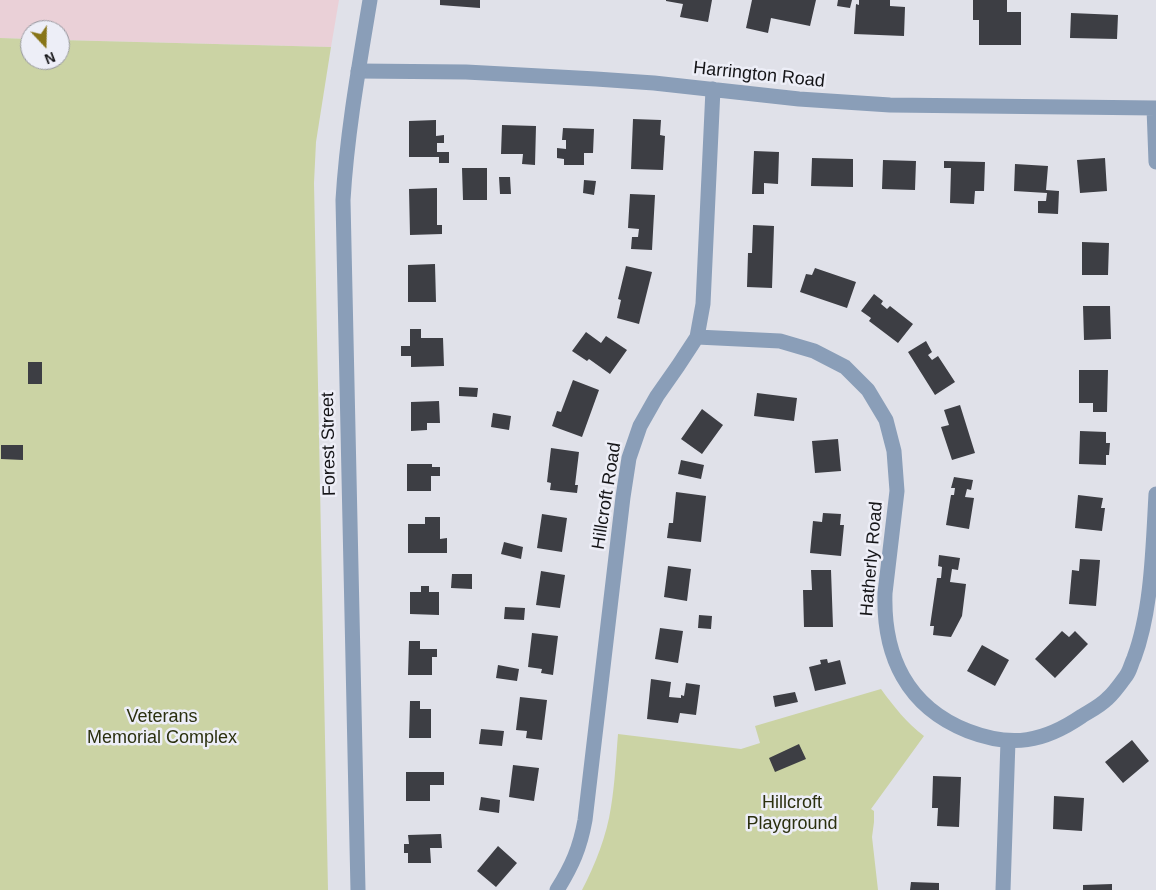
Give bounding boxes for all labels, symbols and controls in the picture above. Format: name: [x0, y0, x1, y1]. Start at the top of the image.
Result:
north arrow: [20, 20, 70, 70]
text: N: [42, 49, 58, 67]
street label: Harrington Road: [692, 57, 826, 93]
street label: Forest Street: [317, 392, 341, 496]
street label: Hillcroft Road: [588, 441, 626, 551]
street label: Hatherly Road: [856, 501, 888, 617]
park label: Veterans Memorial Complex: [87, 706, 237, 749]
park label: Hillcroft Playground: [746, 792, 838, 834]

